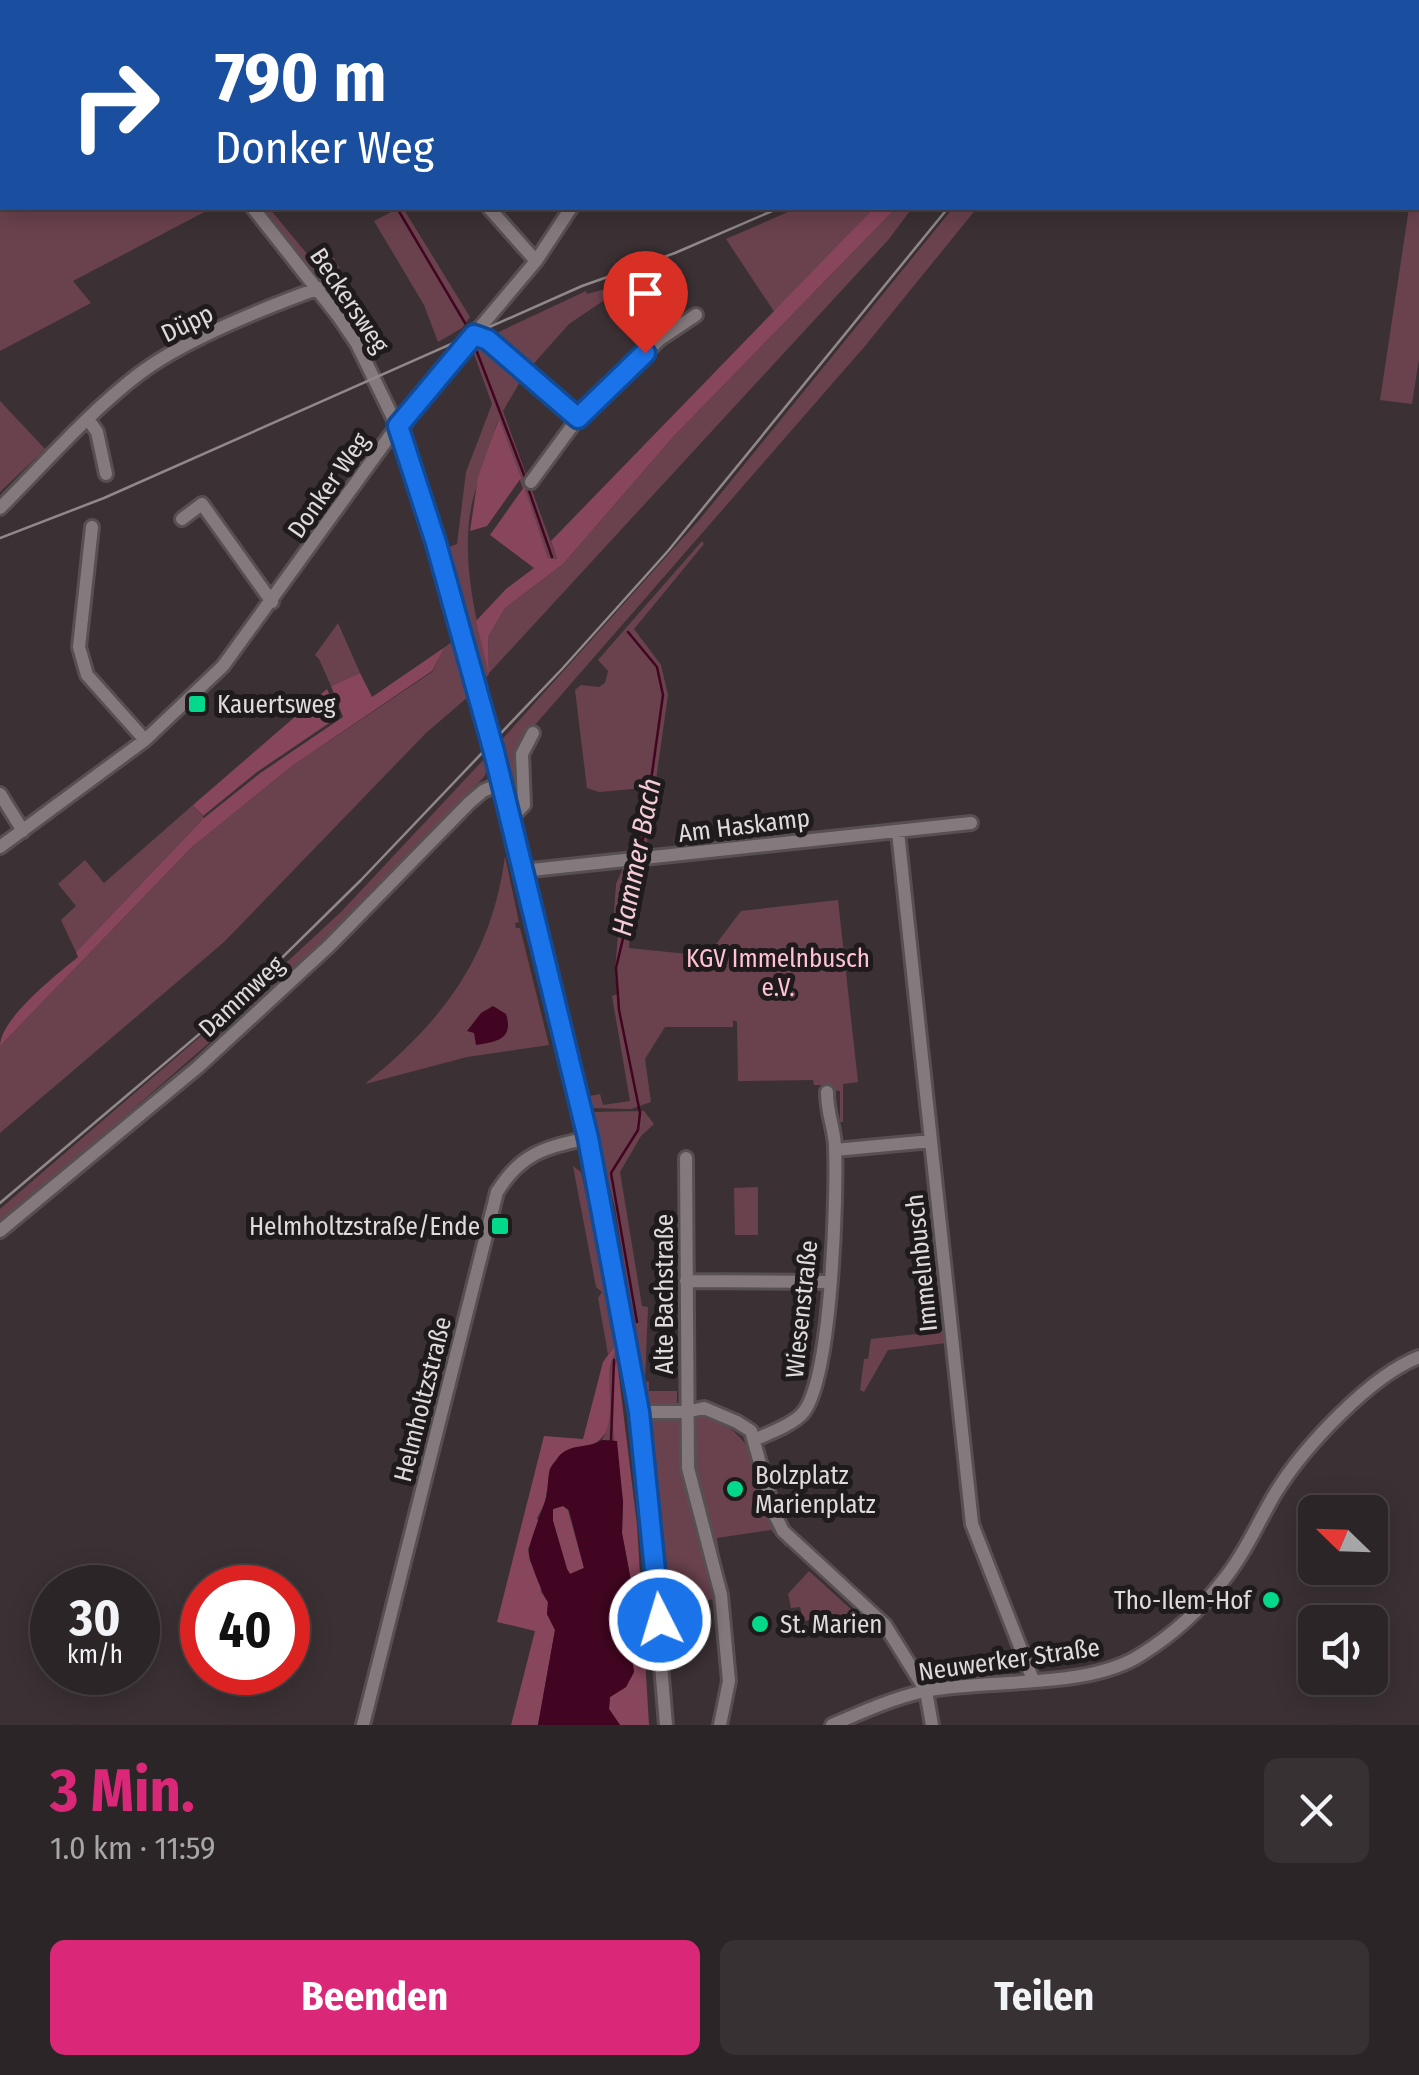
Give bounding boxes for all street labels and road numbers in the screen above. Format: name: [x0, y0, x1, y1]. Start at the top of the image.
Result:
street label: Beckersweg: [303, 242, 395, 359]
street label: Düpp: [157, 299, 218, 349]
street label: Donker Weg: [282, 427, 376, 544]
street label: Am Haskamp: [677, 803, 812, 849]
street label: Dammweg: [193, 950, 291, 1044]
street label: Immelnbusch: [900, 1193, 944, 1333]
street label: Alte Bachstraße: [650, 1214, 680, 1374]
street label: Wiesenstraße: [780, 1239, 824, 1379]
street label: Helmholtzstraße: [388, 1314, 458, 1485]
street label: Neuwerker Straße: [916, 1632, 1102, 1688]

